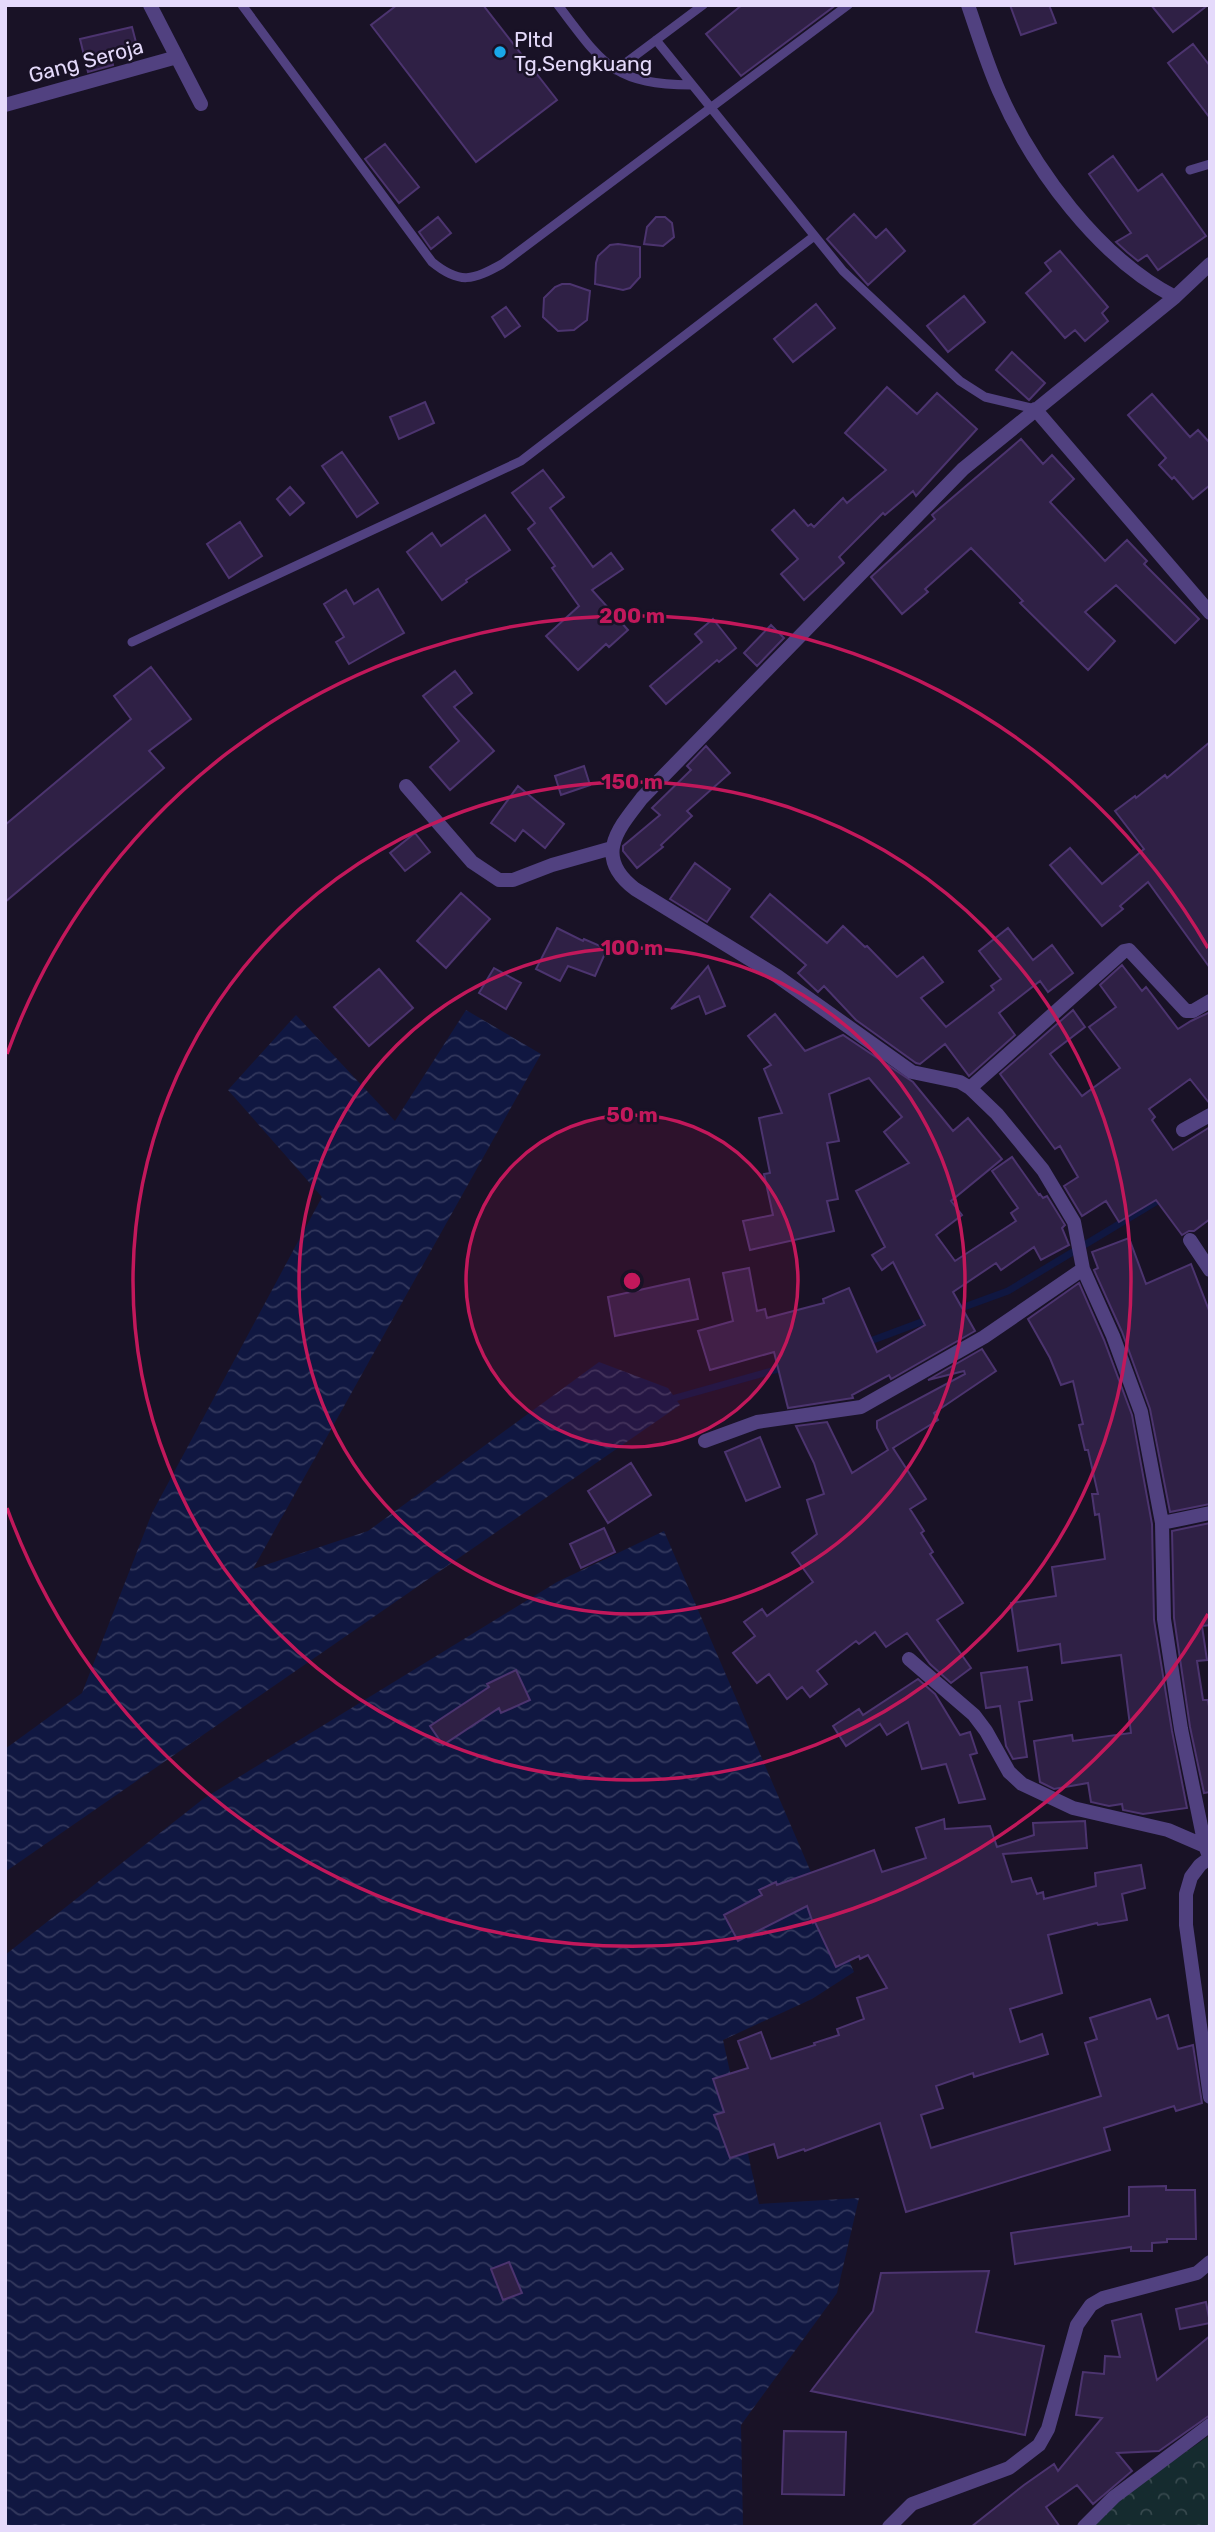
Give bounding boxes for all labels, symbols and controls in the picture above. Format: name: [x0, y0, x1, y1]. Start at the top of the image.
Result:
place label: Pltd Tg.Sengkuang: [514, 27, 652, 76]
street label: Gang Seroja: [26, 33, 146, 88]
marker: Pltd Tg.Sengkuang: [492, 44, 508, 60]
text: 200 m: [599, 603, 665, 628]
text: 150 m: [601, 769, 663, 794]
text: 100 m: [601, 935, 663, 960]
text: 50 m: [606, 1102, 658, 1127]
centre of rings: [620, 1269, 644, 1293]

